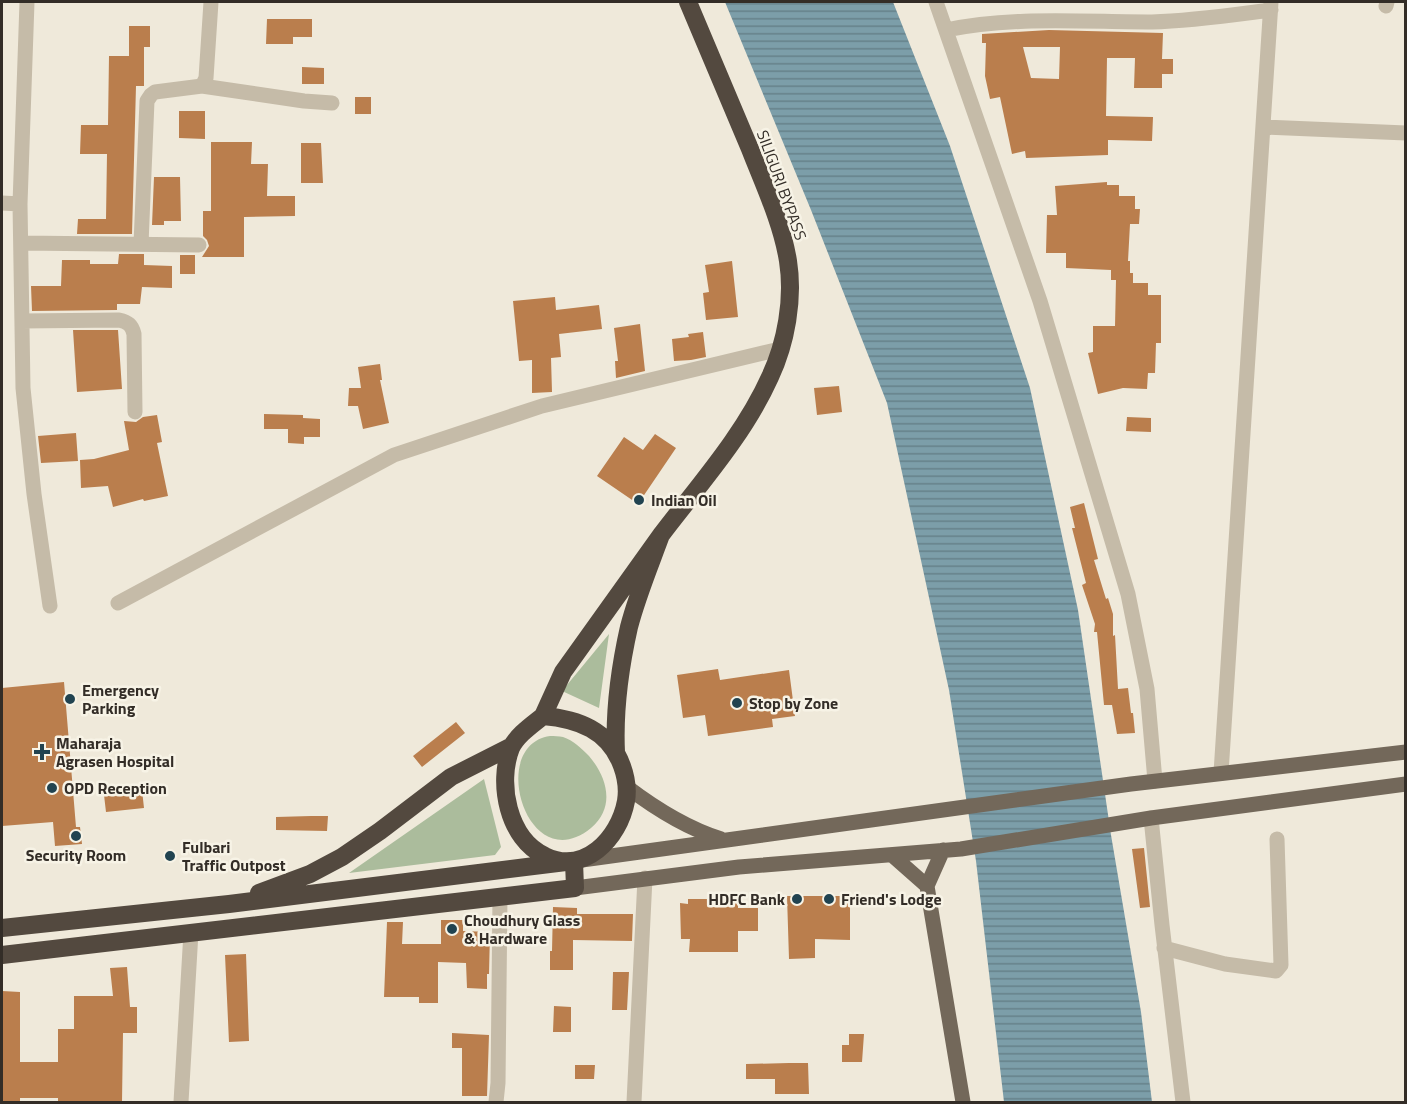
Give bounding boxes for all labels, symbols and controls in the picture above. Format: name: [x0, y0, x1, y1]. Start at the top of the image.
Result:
street label: SILIGURI BYPASS: [751, 127, 813, 243]
place label: Indian Oil: [651, 488, 717, 512]
marker: Indian Oil: [632, 493, 646, 507]
place label: Emergency Parking: [82, 678, 159, 720]
place label: Stop by Zone: [749, 691, 838, 715]
marker: Emergency Parking: [63, 692, 77, 706]
marker: Stop by Zone: [730, 696, 744, 710]
place label: Maharaja Agrasen Hospital: [56, 731, 174, 773]
marker: Maharaja Agrasen Hospital: [33, 743, 51, 761]
place label: OPD Reception: [64, 776, 167, 800]
marker: OPD Reception: [45, 781, 59, 795]
marker: Security Room: [69, 829, 83, 843]
place label: Fulbari Traffic Outpost: [182, 835, 286, 877]
place label: Security Room: [26, 843, 126, 867]
marker: Fulbari Traffic Outpost: [163, 849, 177, 863]
place label: HDFC Bank: [708, 887, 786, 911]
place label: Friend's Lodge: [841, 887, 942, 911]
marker: HDFC Bank: [790, 892, 804, 906]
marker: Friend's Lodge: [822, 892, 836, 906]
place label: Choudhury Glass & Hardware: [464, 908, 580, 950]
marker: Choudhury Glass & Hardware: [445, 922, 459, 936]

